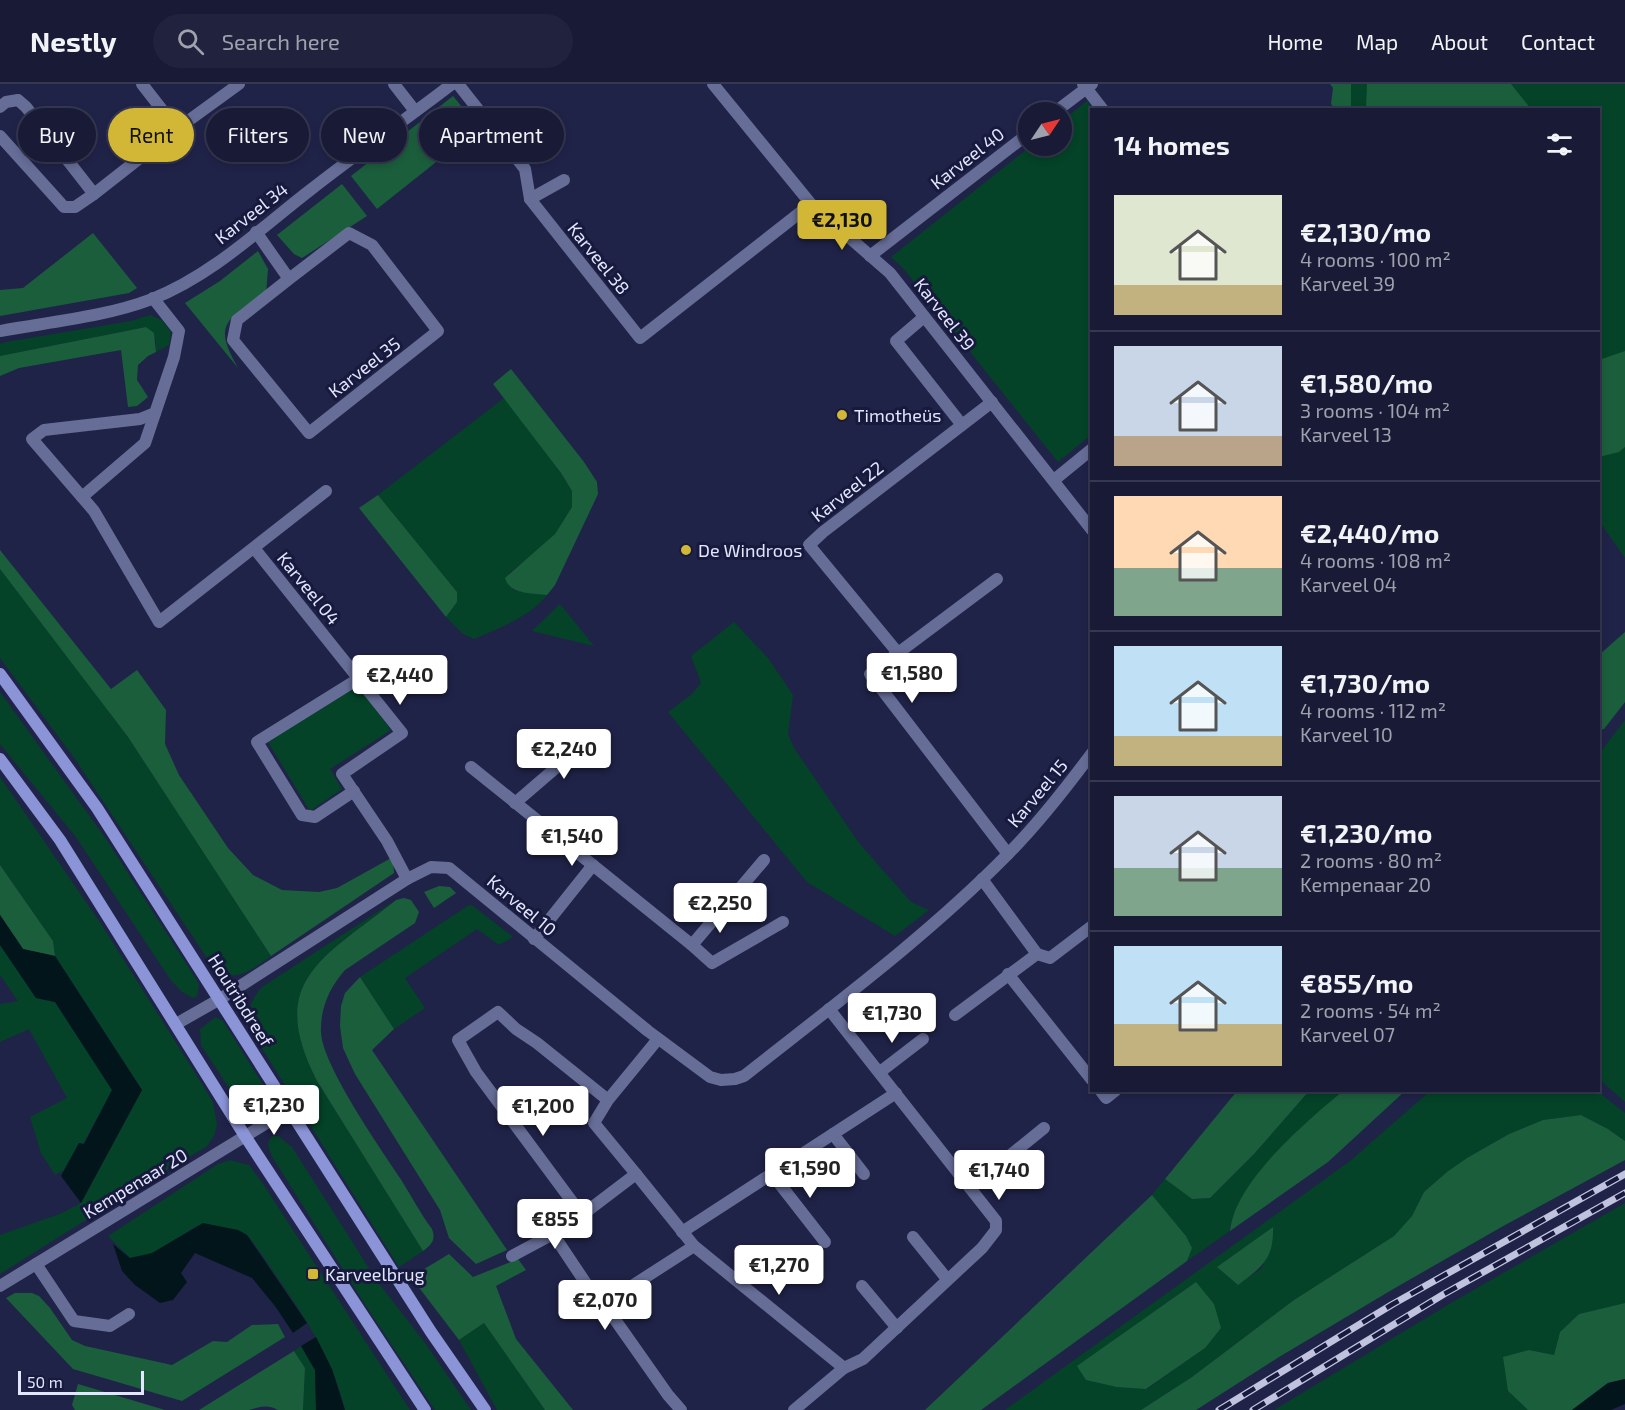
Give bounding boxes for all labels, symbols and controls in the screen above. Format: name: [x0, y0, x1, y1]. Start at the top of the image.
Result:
search box: [153, 14, 573, 68]
text: Nestly: [30, 24, 117, 58]
icon: search: [174, 25, 207, 58]
text: Search here: [222, 28, 340, 54]
text: Home: [1267, 29, 1323, 54]
text: Map: [1356, 29, 1398, 54]
text: About: [1431, 29, 1488, 54]
text: Contact: [1521, 29, 1595, 54]
north arrow: [1018, 102, 1072, 156]
map controls: [1018, 102, 1072, 156]
chip: Buy: [18, 108, 96, 162]
chip: Rent: [108, 108, 194, 162]
chip: Filters: [206, 108, 309, 162]
chip: New: [321, 108, 407, 162]
chip: Apartment: [419, 108, 564, 162]
street label: Karveel 40: [926, 122, 1008, 194]
icon: filters: [1543, 128, 1576, 161]
text: 14 homes: [1114, 129, 1230, 160]
street label: Karveel 34: [210, 178, 292, 248]
pin: €2,130: [793, 200, 891, 251]
text: €2,130: [811, 207, 873, 231]
text: €2,130/mo: [1300, 216, 1431, 247]
street label: Karveel 38: [563, 218, 635, 298]
icon: home: [1162, 219, 1234, 291]
text: 4 rooms · 100 m²: [1300, 247, 1451, 271]
text: Karveel 39: [1300, 271, 1395, 295]
street label: Karveel 39: [910, 273, 980, 355]
street label: Karveel 35: [324, 332, 404, 402]
text: €1,580/mo: [1300, 367, 1433, 398]
icon: home: [1162, 370, 1234, 442]
text: 3 rooms · 104 m²: [1300, 398, 1450, 422]
place label: Timotheüs: [854, 404, 941, 426]
marker: Timotheüs: [835, 408, 849, 422]
text: Karveel 13: [1300, 422, 1392, 446]
street label: Karveel 22: [806, 456, 888, 526]
text: €2,440/mo: [1300, 517, 1439, 548]
icon: home: [1162, 520, 1234, 592]
place label: De Windroos: [698, 539, 802, 561]
marker: De Windroos: [679, 543, 693, 557]
street label: Karveel 04: [273, 547, 345, 629]
text: 4 rooms · 108 m²: [1300, 548, 1451, 572]
text: Karveel 04: [1300, 572, 1397, 596]
pin: €1,580: [863, 653, 961, 704]
pin: €2,440: [351, 655, 449, 706]
text: €1,580: [881, 660, 943, 684]
text: €2,440: [366, 662, 434, 686]
text: €1,730/mo: [1300, 667, 1430, 698]
icon: home: [1162, 670, 1234, 742]
text: 4 rooms · 112 m²: [1300, 698, 1446, 722]
text: Karveel 10: [1300, 722, 1393, 746]
pin: €2,240: [515, 729, 613, 780]
text: €2,240: [531, 736, 597, 760]
street label: Karveel 15: [1002, 754, 1072, 832]
pin: €1,540: [523, 816, 621, 867]
text: €1,230/mo: [1300, 817, 1432, 848]
icon: home: [1162, 820, 1234, 892]
text: €1,540: [541, 823, 603, 847]
text: 2 rooms · 80 m²: [1300, 848, 1442, 872]
street label: Karveel 10: [483, 870, 561, 940]
text: Kempenaar 20: [1300, 872, 1431, 896]
pin: €2,250: [671, 883, 769, 934]
text: €2,250: [688, 890, 752, 914]
street label: Houtribdreef: [204, 950, 279, 1051]
text: €855/mo: [1300, 967, 1413, 998]
icon: home: [1162, 970, 1234, 1042]
pin: €1,730: [843, 993, 941, 1044]
text: 2 rooms · 54 m²: [1300, 998, 1441, 1022]
text: €1,730: [862, 1000, 922, 1024]
text: Karveel 07: [1300, 1022, 1395, 1046]
pin: €1,230: [225, 1085, 323, 1136]
pin: €1,200: [494, 1086, 592, 1137]
text: €1,230: [243, 1092, 305, 1116]
text: €1,200: [511, 1093, 575, 1117]
street label: Kempenaar 20: [79, 1143, 191, 1223]
pin: €1,590: [761, 1148, 859, 1199]
pin: €1,740: [950, 1150, 1048, 1201]
text: €1,590: [779, 1155, 841, 1179]
text: €1,740: [968, 1157, 1030, 1181]
pin: €855: [519, 1199, 591, 1250]
text: €855: [531, 1206, 579, 1230]
pin: €1,270: [730, 1245, 828, 1296]
text: €1,270: [748, 1252, 810, 1276]
place label: Karveelbrug: [325, 1263, 425, 1285]
marker: Karveelbrug: [306, 1267, 320, 1281]
pin: €2,070: [556, 1280, 654, 1331]
text: €2,070: [572, 1287, 638, 1311]
scale bar: [18, 1368, 144, 1396]
text: 50 m: [27, 1372, 63, 1391]

